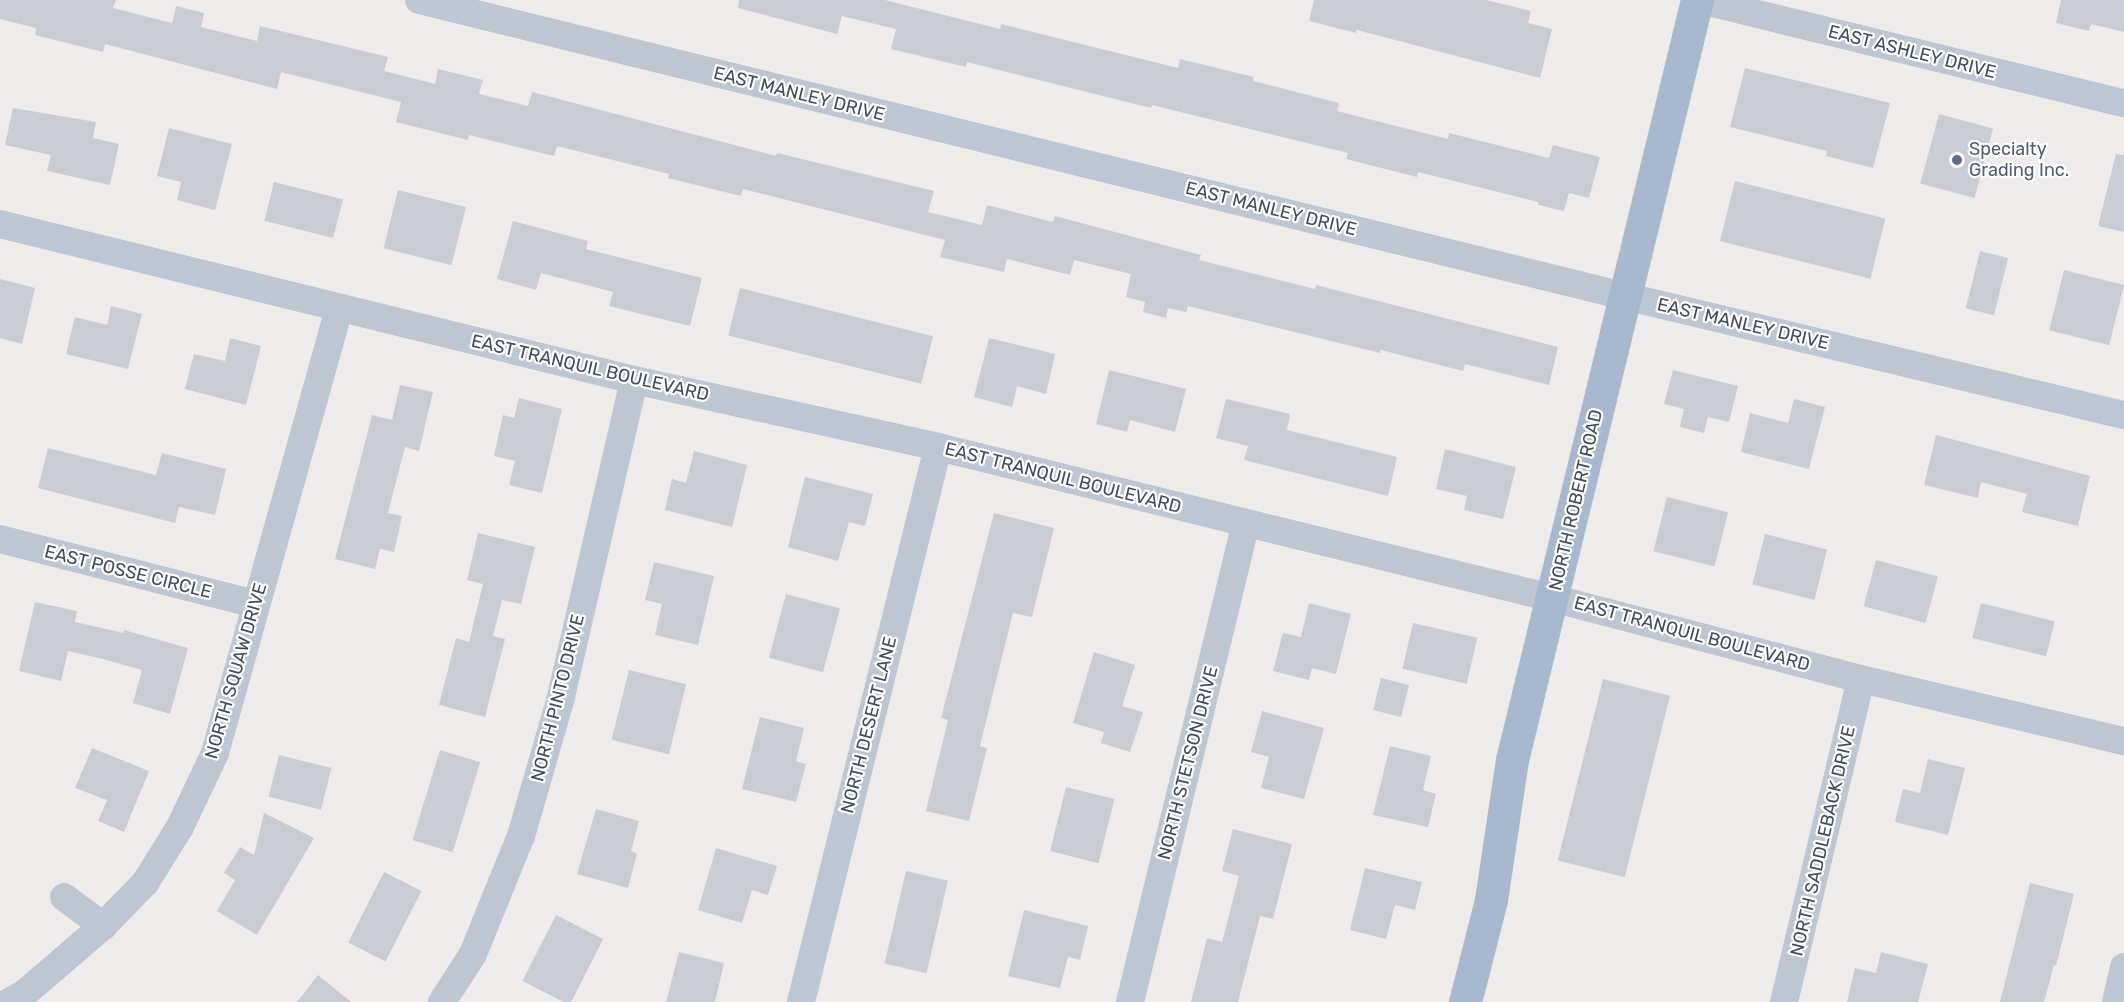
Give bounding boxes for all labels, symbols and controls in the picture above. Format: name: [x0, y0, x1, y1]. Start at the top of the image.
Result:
street label: EAST ASHLEY DRIVE: [1825, 21, 1999, 83]
street label: EAST MANLEY DRIVE: [711, 62, 887, 126]
place label: Specialty Grading Inc.: [1969, 139, 2069, 182]
marker: Specialty Grading Inc.: [1950, 153, 1964, 167]
street label: EAST MANLEY DRIVE: [1183, 177, 1359, 241]
street label: EAST MANLEY DRIVE: [1655, 294, 1831, 354]
street label: EAST TRANQUIL BOULEVARD: [468, 330, 712, 406]
street label: NORTH ROBERT ROAD: [1545, 407, 1607, 593]
street label: EAST TRANQUIL BOULEVARD: [942, 438, 1184, 518]
street label: EAST POSSE CIRCLE: [42, 541, 214, 603]
street label: NORTH SQUAW DRIVE: [201, 581, 271, 761]
street label: EAST TRANQUIL BOULEVARD: [1571, 592, 1813, 676]
street label: NORTH PINTO DRIVE: [527, 612, 589, 784]
street label: NORTH DESERT LANE: [837, 634, 901, 816]
street label: NORTH STETSON DRIVE: [1153, 664, 1223, 862]
street label: NORTH SADDLEBACK DRIVE: [1786, 724, 1860, 958]

